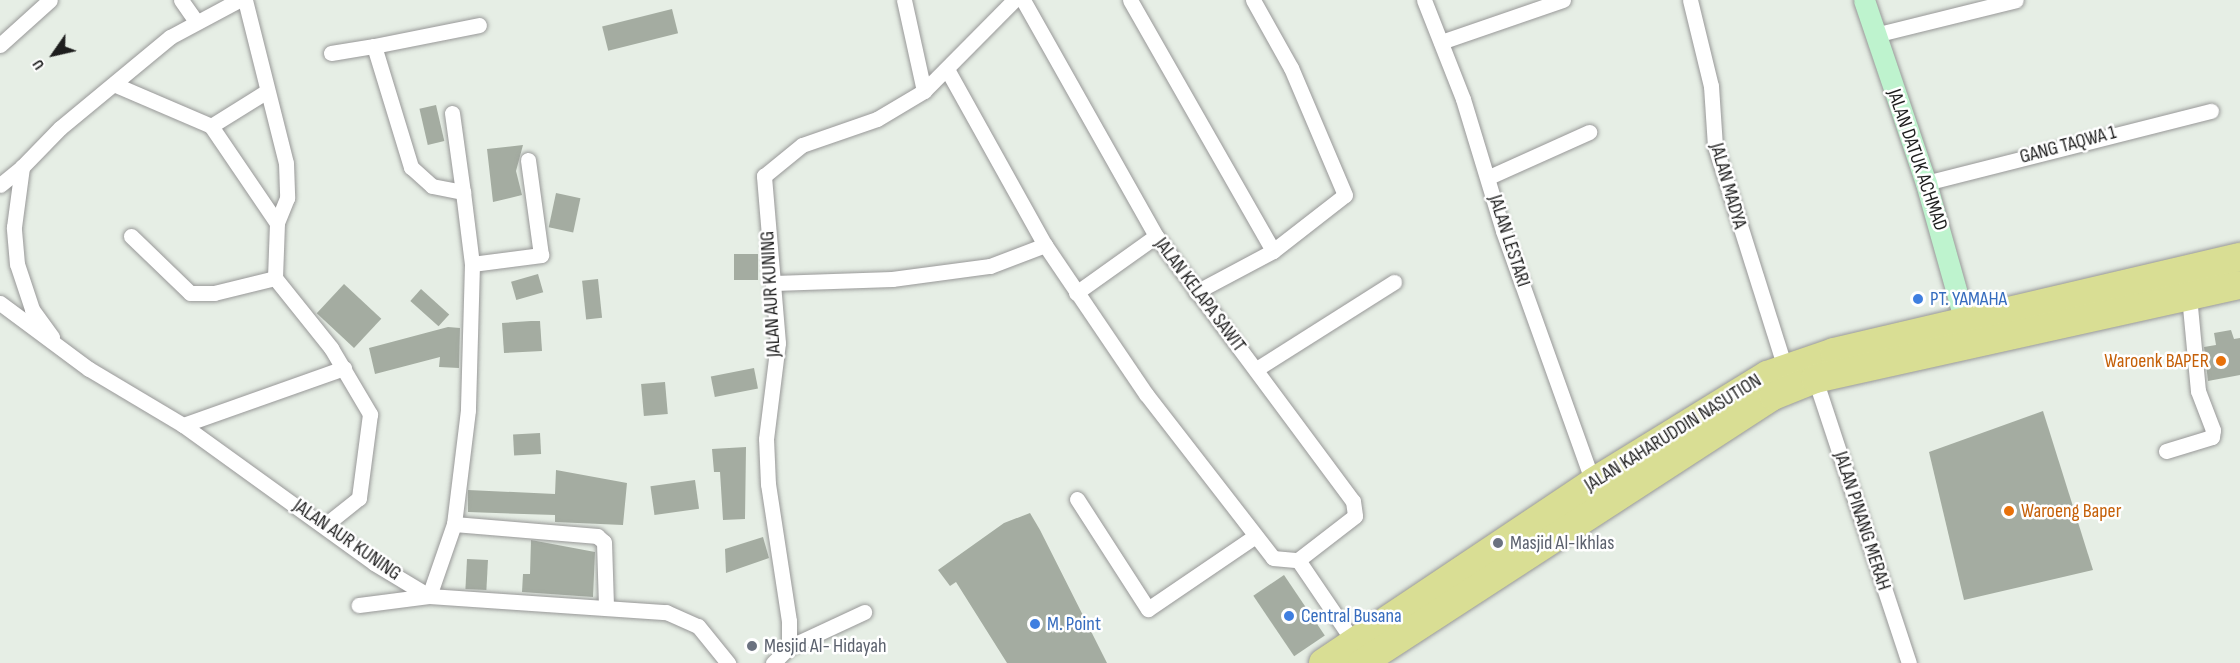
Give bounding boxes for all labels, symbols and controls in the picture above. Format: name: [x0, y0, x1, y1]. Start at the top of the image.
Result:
north arrow: [24, 24, 84, 84]
text: U: [28, 56, 49, 73]
street label: JALAN DATUK ACHMAD: [1882, 86, 1952, 234]
street label: GANG TAQWA 1: [2017, 121, 2119, 169]
street label: JALAN MADYA: [1704, 140, 1752, 232]
street label: JALAN LESTARI: [1483, 192, 1535, 290]
street label: JALAN AUR KUNING: [756, 230, 786, 358]
street label: JALAN KELAPA SAWIT: [1149, 233, 1251, 357]
place label: PT. YAMAHA: [1930, 287, 2007, 311]
marker: PT. YAMAHA: [1911, 292, 1925, 306]
place label: Waroenk BAPER: [2104, 349, 2209, 373]
marker: Waroenk BAPER: [2214, 354, 2228, 368]
street label: JALAN KAHARUDDIN NASUTION: [1580, 369, 1766, 497]
street label: JALAN PINANG MERAH: [1828, 448, 1896, 594]
street label: JALAN AUR KUNING: [288, 494, 406, 586]
place label: Waroeng Baper: [2021, 499, 2121, 523]
marker: Waroeng Baper: [2002, 504, 2016, 518]
place label: Masjid Al-Ikhlas: [1510, 531, 1614, 555]
marker: Masjid Al-Ikhlas: [1491, 536, 1505, 550]
place label: Central Busana: [1301, 604, 1402, 628]
marker: Central Busana: [1282, 609, 1296, 623]
place label: M. Point: [1047, 612, 1101, 636]
marker: M. Point: [1028, 617, 1042, 631]
place label: Mesjid Al- Hidayah: [764, 634, 886, 658]
marker: Mesjid Al- Hidayah: [745, 639, 759, 653]

